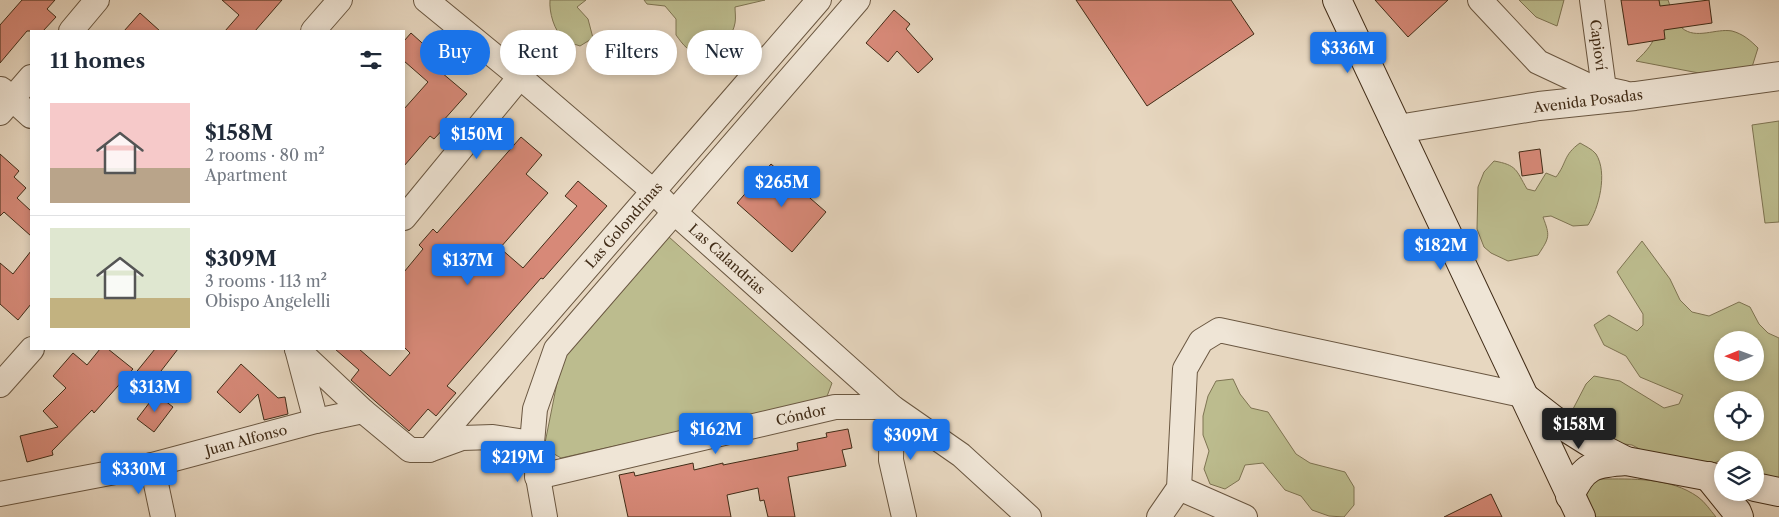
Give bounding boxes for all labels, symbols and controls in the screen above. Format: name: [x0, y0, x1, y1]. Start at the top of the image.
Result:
street label: Capioví: [1586, 19, 1610, 71]
chip: Buy: [420, 30, 490, 75]
chip: Rent: [500, 30, 576, 75]
chip: Filters: [586, 30, 677, 75]
chip: New: [687, 30, 762, 75]
pin: $336M: [1313, 32, 1383, 74]
text: $336M: [1321, 38, 1375, 58]
icon: filters: [357, 46, 385, 74]
text: 11 homes: [50, 48, 145, 73]
street label: Avenida Posadas: [1531, 85, 1644, 117]
pin: $150M: [442, 118, 512, 160]
text: $158M: [205, 120, 273, 145]
icon: home: [90, 123, 150, 183]
text: $150M: [451, 124, 503, 144]
text: 2 rooms · 80 m²: [205, 145, 325, 165]
text: Apartment: [205, 165, 287, 185]
pin: $265M: [747, 166, 817, 208]
text: $265M: [755, 172, 809, 192]
street label: Las Golondrinas: [582, 178, 666, 272]
street label: Las Calandrias: [685, 220, 769, 298]
pin: $182M: [1406, 228, 1476, 271]
text: $182M: [1415, 235, 1467, 255]
pin: $137M: [433, 244, 503, 286]
text: $309M: [205, 246, 277, 271]
icon: home: [90, 248, 150, 308]
text: $137M: [443, 250, 493, 270]
text: 3 rooms · 113 m²: [205, 271, 327, 291]
text: Obispo Angelelli: [205, 291, 330, 311]
north arrow: [1714, 331, 1764, 381]
map controls: [1714, 331, 1764, 501]
pin: $313M: [120, 370, 190, 413]
text: $313M: [129, 377, 181, 397]
button: locate: [1714, 391, 1764, 441]
street label: Cóndor: [774, 400, 828, 430]
pin: $158M: [1544, 408, 1614, 450]
pin: $162M: [681, 412, 751, 455]
text: $158M: [1553, 414, 1605, 434]
pin: $309M: [876, 418, 946, 461]
text: $162M: [690, 419, 742, 439]
street label: Juan Alfonso: [201, 420, 289, 460]
text: $309M: [884, 425, 938, 445]
pin: $219M: [483, 440, 553, 483]
text: $219M: [492, 447, 544, 467]
button: layers: [1714, 451, 1764, 501]
pin: $330M: [104, 452, 174, 495]
text: $330M: [112, 459, 166, 479]

